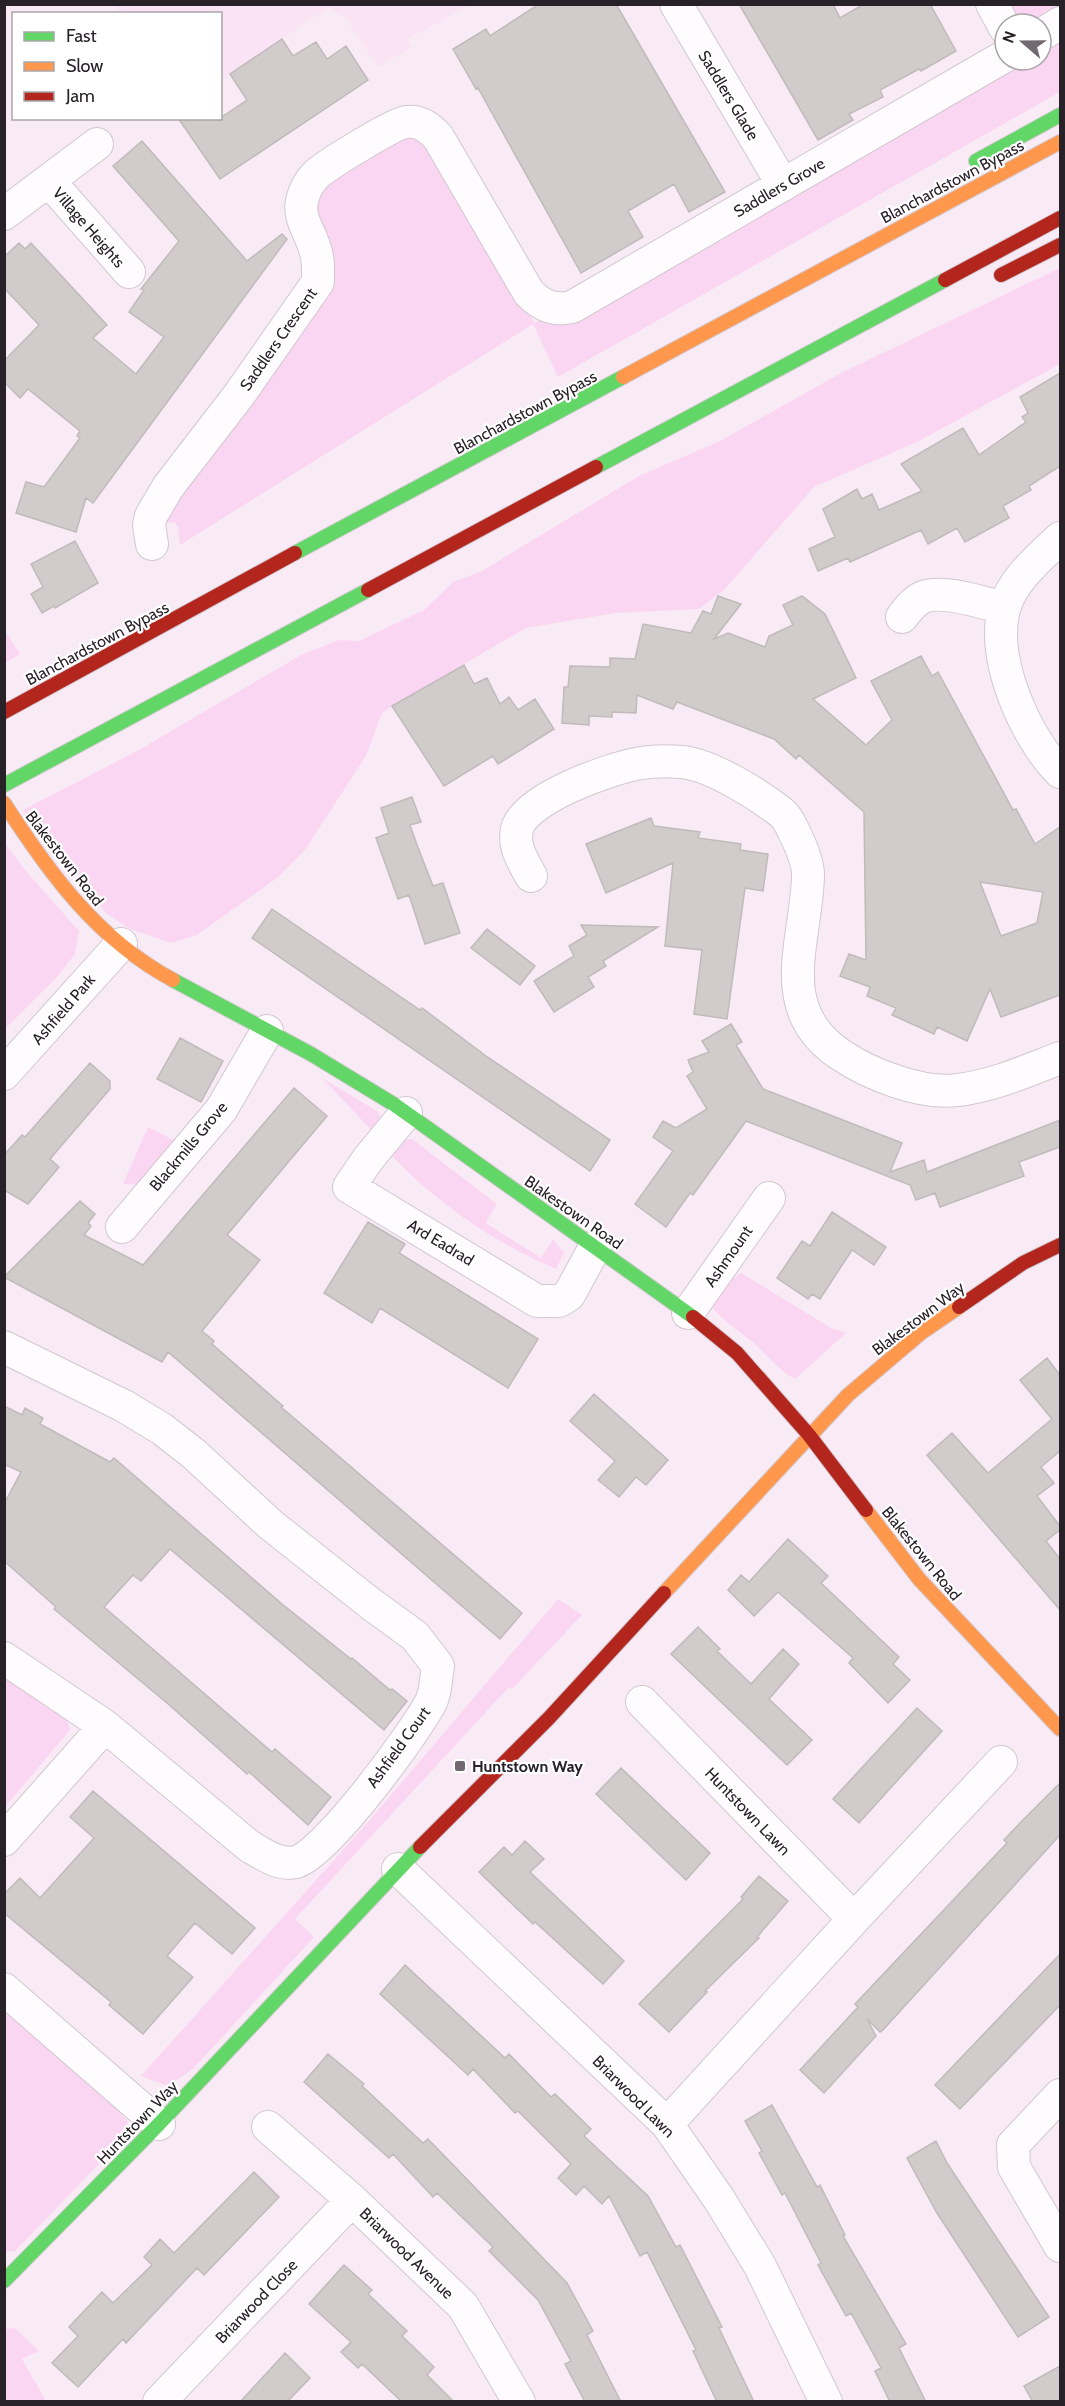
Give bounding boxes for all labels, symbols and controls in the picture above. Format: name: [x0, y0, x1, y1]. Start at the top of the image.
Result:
legend: [12, 12, 222, 120]
north arrow: [993, 12, 1053, 72]
text: Fast: [66, 25, 97, 47]
text: N: [999, 28, 1020, 46]
street label: Saddlers Glade: [694, 47, 763, 143]
text: Slow: [66, 55, 103, 77]
text: Jam: [65, 85, 95, 107]
street label: Blanchardstown Bypass: [878, 136, 1027, 227]
street label: Saddlers Grove: [730, 154, 828, 221]
street label: Village Heights: [49, 183, 129, 272]
street label: Saddlers Crescent: [236, 284, 321, 394]
street label: Blanchardstown Bypass: [451, 367, 600, 458]
street label: Blanchardstown Bypass: [23, 598, 172, 689]
street label: Blakestown Road: [22, 807, 108, 910]
street label: Ashfield Park: [28, 970, 100, 1048]
street label: Blackmills Grove: [146, 1098, 231, 1195]
street label: Blakestown Road: [521, 1172, 626, 1253]
street label: Ard Eadrad: [404, 1215, 477, 1270]
street label: Ashmount: [700, 1221, 757, 1291]
street label: Blakestown Way: [868, 1278, 968, 1359]
street label: Blakestown Road: [878, 1502, 965, 1604]
street label: Ashfield Court: [363, 1703, 434, 1791]
place label: Huntstown Way: [472, 1757, 583, 1776]
marker: Huntstown Way: [453, 1759, 467, 1773]
street label: Huntstown Lawn: [701, 1764, 794, 1859]
street label: Briarwood Lawn: [589, 2051, 679, 2141]
street label: Huntstown Way: [93, 2077, 182, 2168]
street label: Briarwood Avenue: [356, 2204, 457, 2303]
street label: Briarwood Close: [212, 2255, 301, 2347]

